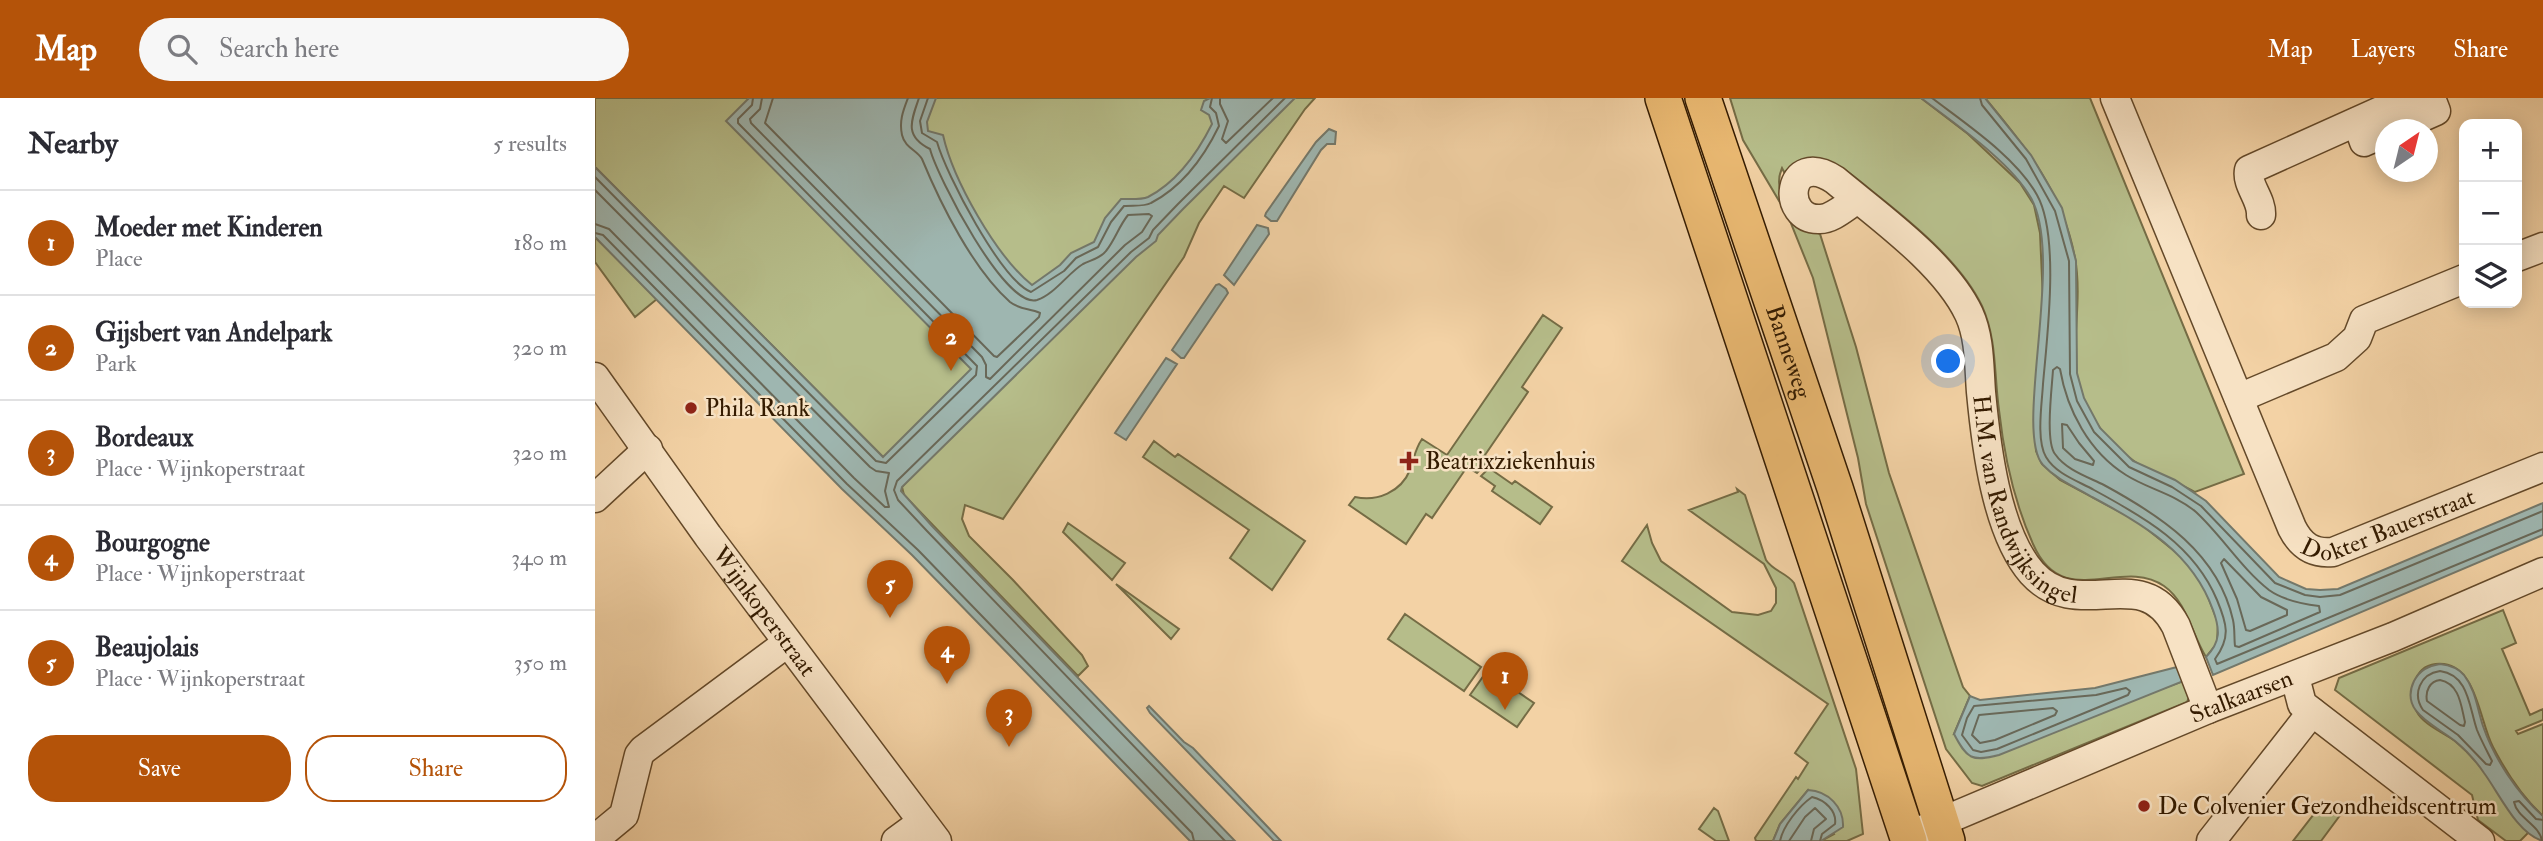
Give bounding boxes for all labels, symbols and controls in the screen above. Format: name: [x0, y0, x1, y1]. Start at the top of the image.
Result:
search box: [139, 18, 629, 81]
text: Map: [35, 29, 97, 70]
icon: search: [163, 30, 201, 68]
text: Search here: [219, 33, 339, 65]
text: Map: [2268, 34, 2313, 65]
text: Layers: [2351, 34, 2415, 65]
text: Share: [2453, 34, 2508, 65]
north arrow: [2375, 119, 2438, 182]
map controls: [2459, 119, 2522, 308]
button: +: [2459, 119, 2522, 182]
text: Nearby: [28, 125, 118, 162]
text: 5 results: [493, 129, 567, 158]
button: −: [2459, 182, 2522, 245]
text: Moeder met Kinderen: [95, 212, 323, 244]
text: 1: [47, 228, 55, 257]
text: 180 m: [514, 228, 567, 257]
text: Place: [95, 244, 143, 273]
button: layers: [2459, 245, 2522, 308]
street label: Banneweg: [1759, 301, 1820, 404]
pin: 2: [928, 313, 974, 371]
text: Gijsbert van Andelpark: [95, 317, 333, 349]
text: 2: [45, 333, 57, 362]
text: 320 m: [512, 333, 567, 362]
your location: [1931, 344, 1965, 378]
text: Park: [95, 349, 137, 378]
place label: Phila Rank: [705, 393, 811, 424]
street label: H.M. van Randwijksingel: [1966, 393, 2079, 610]
marker: Phila Rank: [683, 400, 699, 416]
text: Bordeaux: [95, 422, 193, 454]
text: 3: [47, 438, 55, 467]
text: 320 m: [512, 438, 567, 467]
place label: Beatrixziekenhuis: [1425, 446, 1595, 477]
marker: Beatrixziekenhuis: [1399, 451, 1419, 471]
text: Place · Wijnkoperstraat: [95, 454, 305, 483]
street label: Dokter Bauerstraat: [2296, 481, 2480, 568]
text: Bourgogne: [95, 527, 210, 559]
street label: Wijnkoperstraat: [705, 539, 823, 683]
text: 4: [45, 543, 57, 572]
text: 340 m: [511, 543, 567, 572]
text: Place · Wijnkoperstraat: [95, 559, 305, 588]
pin: 5: [867, 560, 913, 618]
pin: 4: [924, 626, 970, 684]
text: Beaujolais: [95, 632, 199, 664]
text: 5: [46, 648, 56, 677]
text: 350 m: [514, 648, 567, 677]
pin: 1: [1482, 652, 1528, 710]
street label: Stalkaarsen: [2185, 662, 2297, 730]
text: Place · Wijnkoperstraat: [95, 664, 305, 693]
pin: 3: [986, 689, 1032, 747]
button: Save: [28, 735, 291, 802]
button: Share: [305, 735, 567, 802]
place label: De Colvenier Gezondheidscentrum: [2158, 791, 2497, 822]
marker: De Colvenier Gezondheidscentrum: [2136, 798, 2152, 814]

